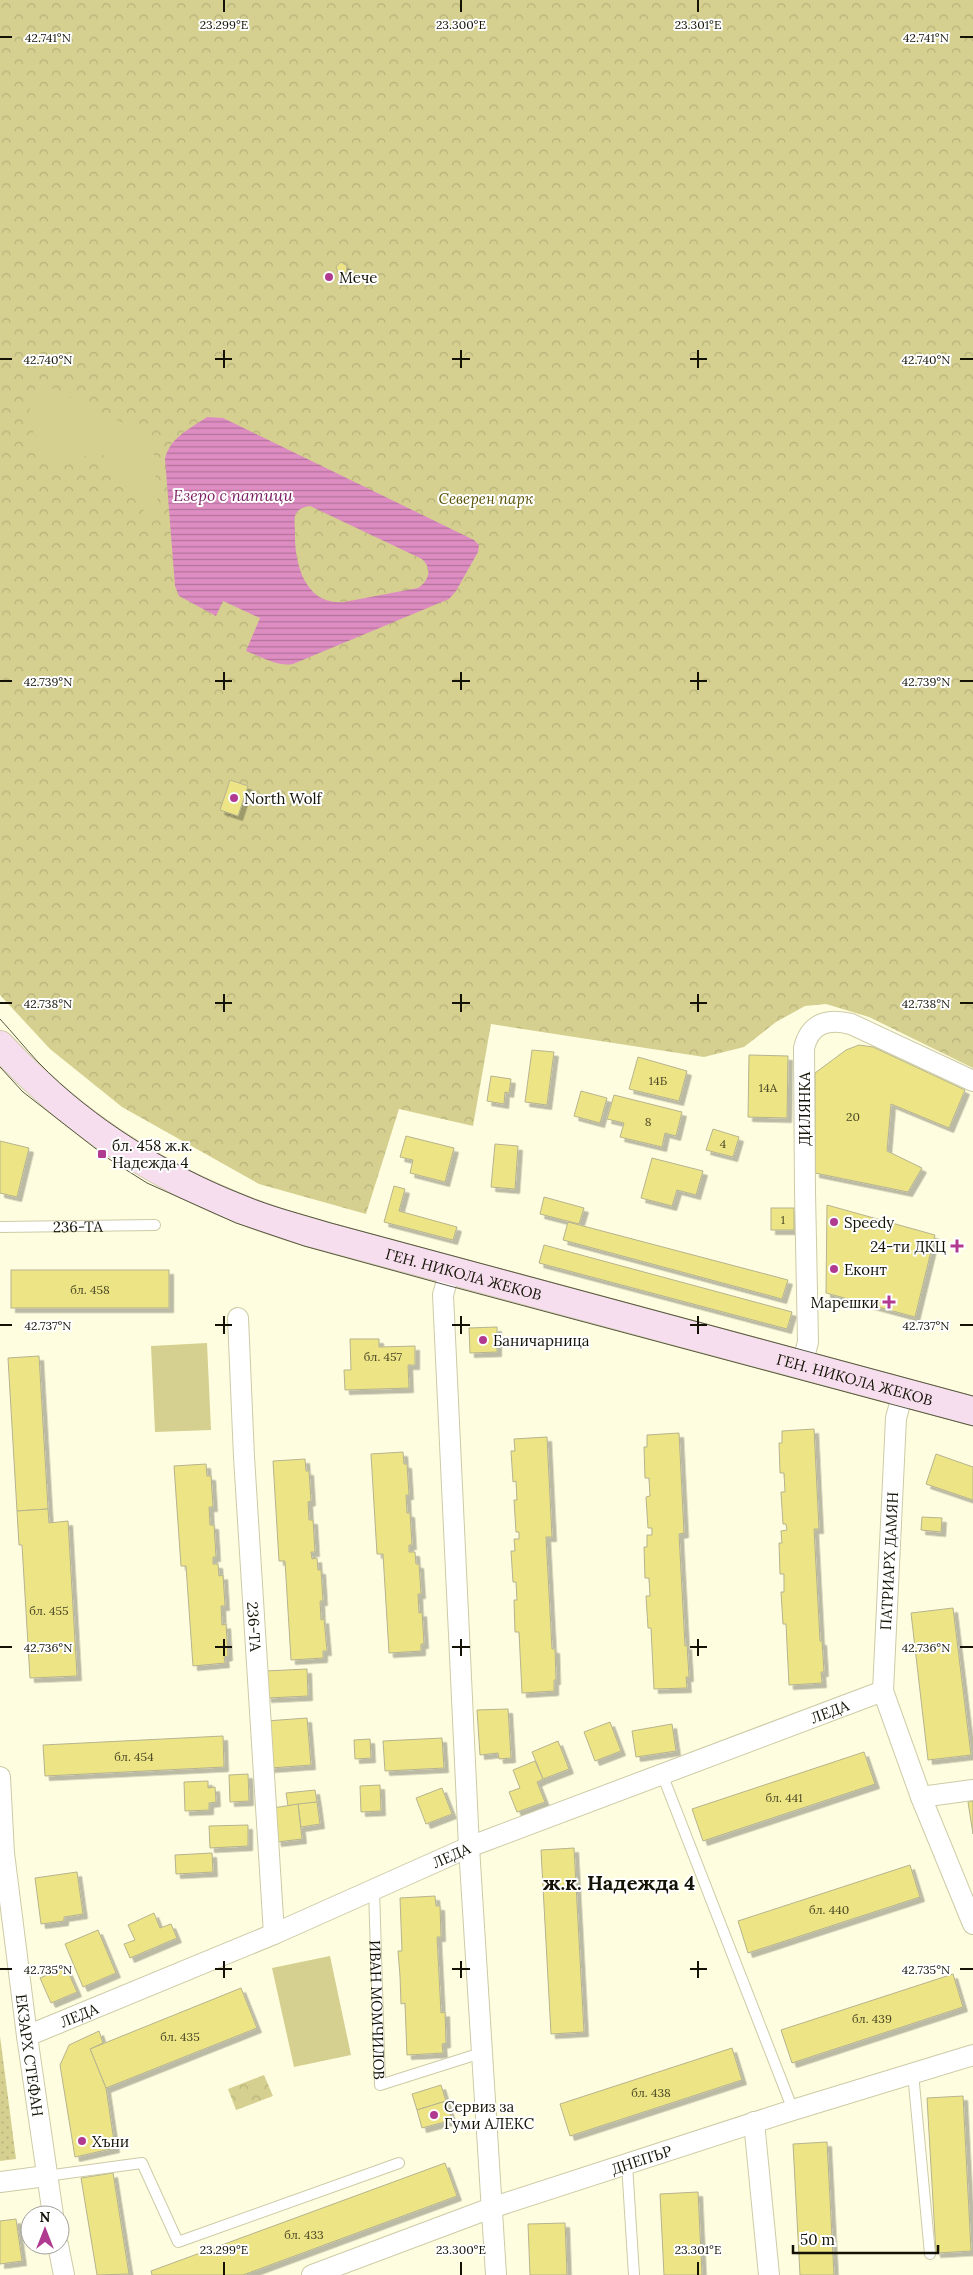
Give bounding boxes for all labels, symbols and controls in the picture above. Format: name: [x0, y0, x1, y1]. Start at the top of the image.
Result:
text: 23.299°E: [200, 17, 248, 32]
text: 23.300°E: [436, 17, 486, 32]
text: 23.301°E: [675, 17, 721, 32]
text: 42.741°N: [25, 30, 71, 45]
text: 42.741°N: [903, 30, 949, 45]
place label: Мече: [339, 268, 377, 287]
marker: Мече: [323, 271, 335, 283]
text: 42.740°N: [24, 352, 72, 367]
text: 42.740°N: [902, 352, 950, 367]
water label: Езеро с патици: [173, 485, 293, 505]
park label: Северен парк: [439, 489, 534, 508]
text: 42.739°N: [24, 674, 72, 689]
text: 42.739°N: [902, 674, 950, 689]
place label: North Wolf: [244, 789, 323, 808]
marker: North Wolf: [228, 792, 240, 804]
text: 42.738°N: [24, 996, 72, 1011]
text: 42.738°N: [902, 996, 950, 1011]
street label: ДИЛЯНКА: [795, 1071, 814, 1146]
house number: 14Б: [649, 1073, 667, 1088]
house number: 14А: [759, 1080, 778, 1095]
house number: 20: [846, 1109, 860, 1124]
house number: 8: [645, 1114, 652, 1129]
place label: бл. 458 ж.к. Надежда 4: [112, 1136, 192, 1172]
house number: 4: [720, 1136, 727, 1151]
marker: бл. 458 ж.к. Надежда 4: [96, 1148, 108, 1160]
house number: 1: [781, 1212, 785, 1227]
place label: Speedy: [844, 1213, 894, 1232]
street label: 236-ТА: [53, 1216, 104, 1236]
marker: Speedy: [828, 1216, 840, 1228]
place label: 24-ти ДКЦ: [870, 1237, 946, 1256]
marker: 24-ти ДКЦ: [950, 1239, 964, 1253]
street label: ГЕН. НИКОЛА ЖЕКОВ: [384, 1244, 544, 1304]
place label: Еконт: [844, 1260, 887, 1279]
marker: Еконт: [828, 1263, 840, 1275]
house number: бл. 458: [70, 1282, 110, 1297]
place label: Марешки: [810, 1293, 879, 1312]
marker: Марешки: [883, 1296, 895, 1308]
text: 42.737°N: [25, 1318, 71, 1333]
text: 42.737°N: [903, 1318, 949, 1333]
place label: Баничарница: [493, 1331, 590, 1350]
marker: Баничарница: [477, 1334, 489, 1346]
house number: бл. 457: [364, 1349, 403, 1364]
street label: ГЕН. НИКОЛА ЖЕКОВ: [775, 1349, 935, 1409]
street label: ПАТРИАРХ ДАМЯН: [876, 1491, 902, 1631]
street label: 236-ТА: [244, 1601, 266, 1653]
house number: бл. 455: [29, 1603, 69, 1618]
text: 42.736°N: [24, 1640, 72, 1655]
text: 42.736°N: [902, 1640, 950, 1655]
street label: ЛЕДА: [808, 1695, 852, 1727]
house number: бл. 454: [114, 1749, 154, 1764]
house number: бл. 441: [765, 1790, 803, 1805]
street label: ЛЕДА: [429, 1838, 473, 1872]
district label: ж.к. Надежда 4: [543, 1870, 695, 1895]
house number: бл. 440: [809, 1902, 849, 1917]
street label: ИВАН МОМЧИЛОВ: [366, 1940, 389, 2080]
text: 42.735°N: [24, 1962, 72, 1977]
text: 42.735°N: [902, 1962, 950, 1977]
street label: ЕКЗАРХ СТЕФАН: [12, 1993, 48, 2118]
street label: ЛЕДА: [57, 1998, 101, 2031]
house number: бл. 439: [852, 2011, 892, 2026]
house number: бл. 435: [160, 2029, 200, 2044]
house number: бл. 438: [631, 2085, 671, 2100]
place label: Сервиз за Гуми АЛЕКС: [444, 2097, 535, 2133]
marker: Сервиз за Гуми АЛЕКС: [428, 2109, 440, 2121]
place label: Хъни: [92, 2132, 129, 2151]
marker: Хъни: [76, 2135, 88, 2147]
street label: ДНЕПЪР: [608, 2141, 674, 2178]
north arrow: [20, 2205, 70, 2255]
text: N: [40, 2208, 51, 2226]
scale bar: [793, 2222, 938, 2254]
house number: бл. 433: [284, 2227, 324, 2242]
text: 50 m: [800, 2230, 835, 2249]
text: 23.299°E: [200, 2242, 248, 2257]
text: 23.300°E: [436, 2242, 486, 2257]
text: 23.301°E: [675, 2242, 721, 2257]

